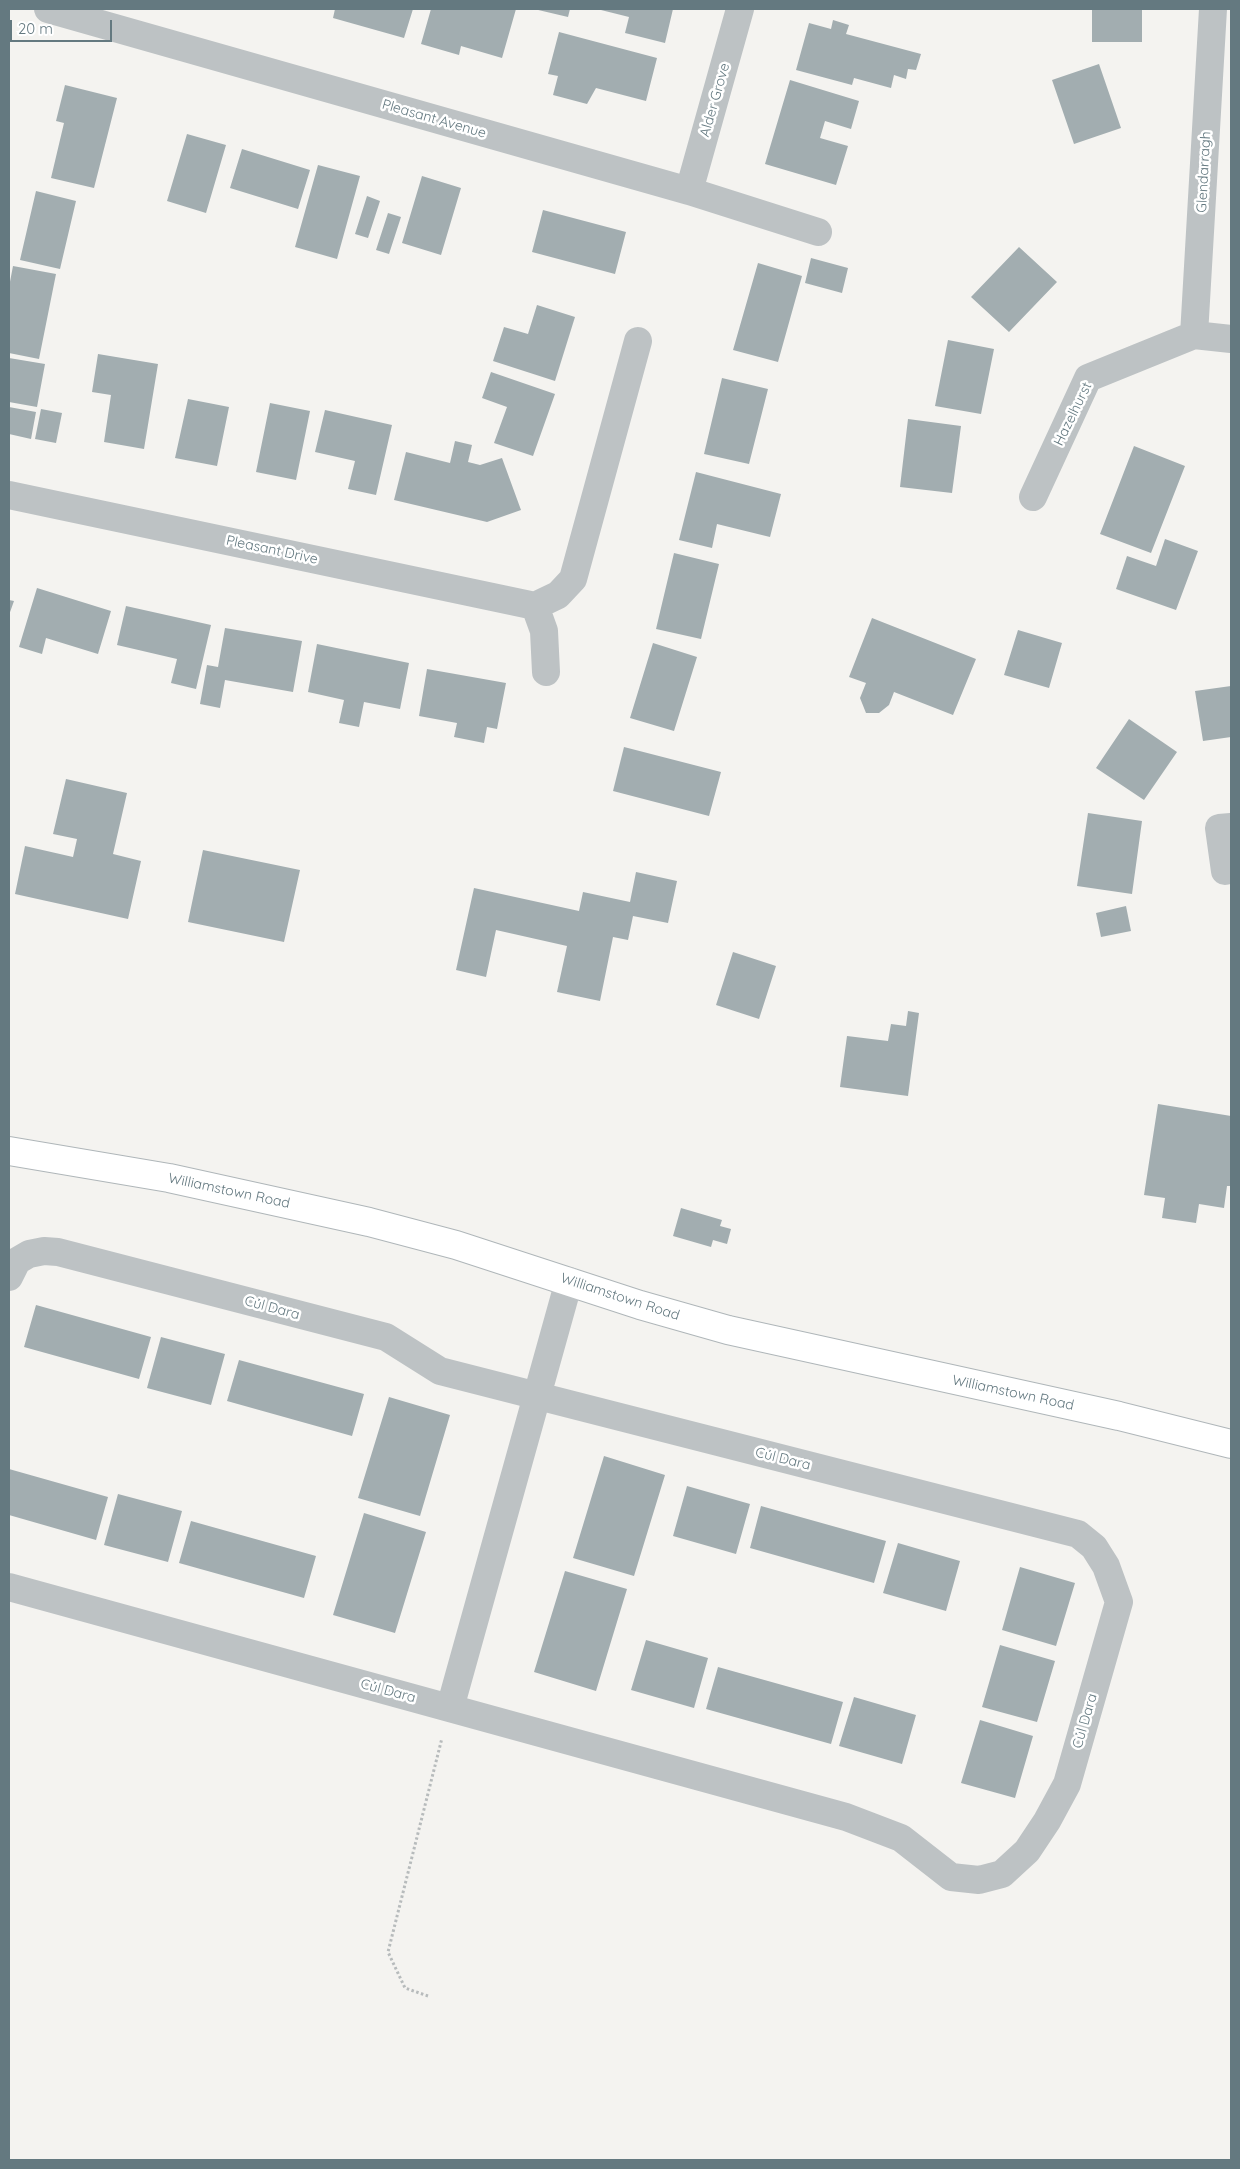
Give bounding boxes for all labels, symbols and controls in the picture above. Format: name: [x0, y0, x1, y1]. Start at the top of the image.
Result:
scale bar: [12, 10, 115, 42]
text: 20 m: [18, 19, 53, 38]
street label: Alder Grove: [696, 61, 734, 139]
street label: Pleasant Avenue: [380, 96, 488, 142]
street label: Glendarragh: [1193, 131, 1215, 213]
street label: Hazelhurst: [1050, 379, 1096, 449]
street label: Pleasant Drive: [225, 532, 319, 568]
street label: Williamstown Road: [167, 1170, 291, 1212]
street label: Williamstown Road: [558, 1270, 682, 1324]
street label: Cúl Dara: [243, 1293, 301, 1323]
street label: Williamstown Road: [951, 1372, 1075, 1414]
street label: Cúl Dara: [754, 1444, 812, 1474]
street label: Cúl Dara: [359, 1676, 417, 1706]
street label: Cúl Dara: [1069, 1692, 1101, 1750]

